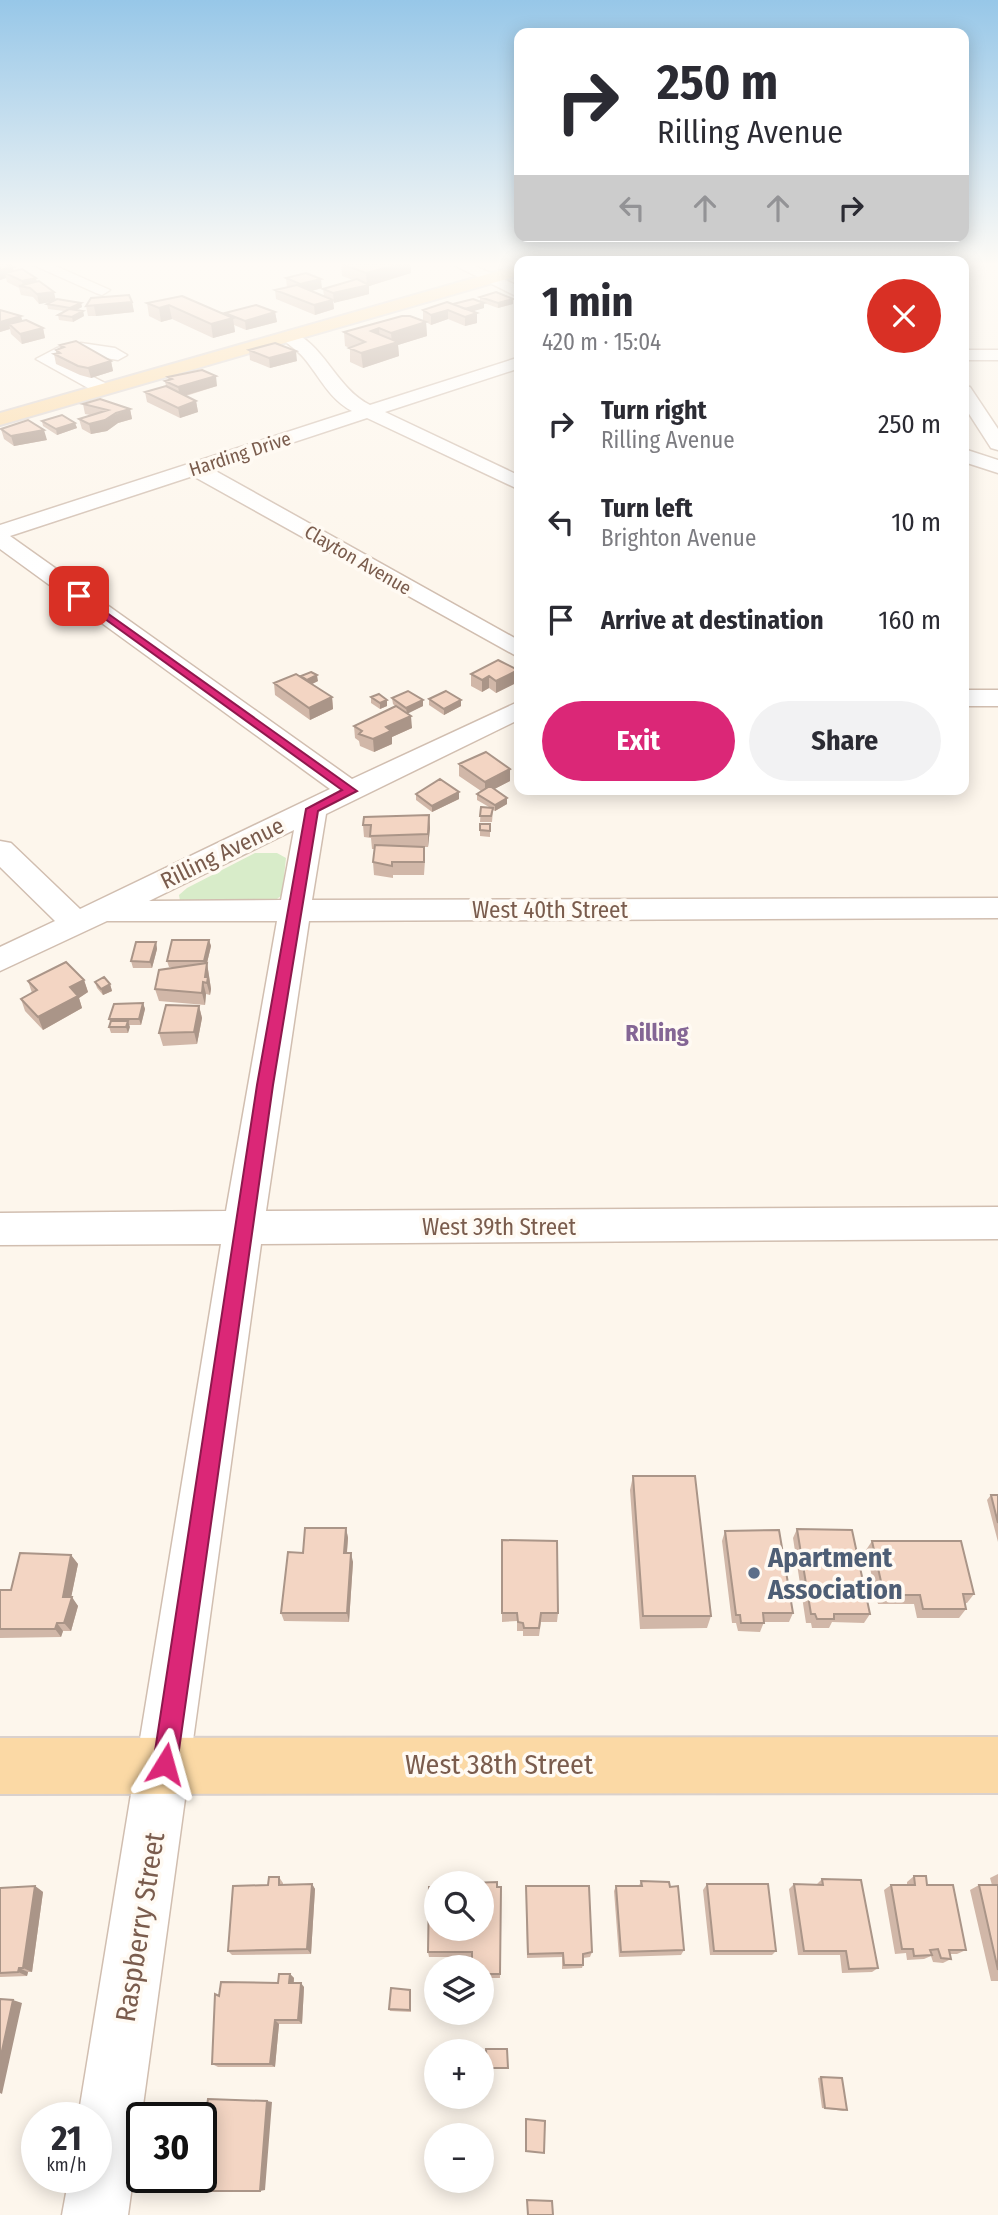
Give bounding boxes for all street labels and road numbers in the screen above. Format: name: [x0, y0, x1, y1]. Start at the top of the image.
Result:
street label: Harding Drive: [186, 427, 294, 481]
street label: Clayton Avenue: [301, 520, 415, 600]
street label: Rilling Avenue: [156, 811, 288, 895]
street label: West 40th Street: [472, 896, 628, 924]
street label: West 39th Street: [422, 1213, 576, 1241]
street label: West 38th Street: [405, 1748, 594, 1781]
street label: Raspberry Street: [109, 1829, 171, 2024]

